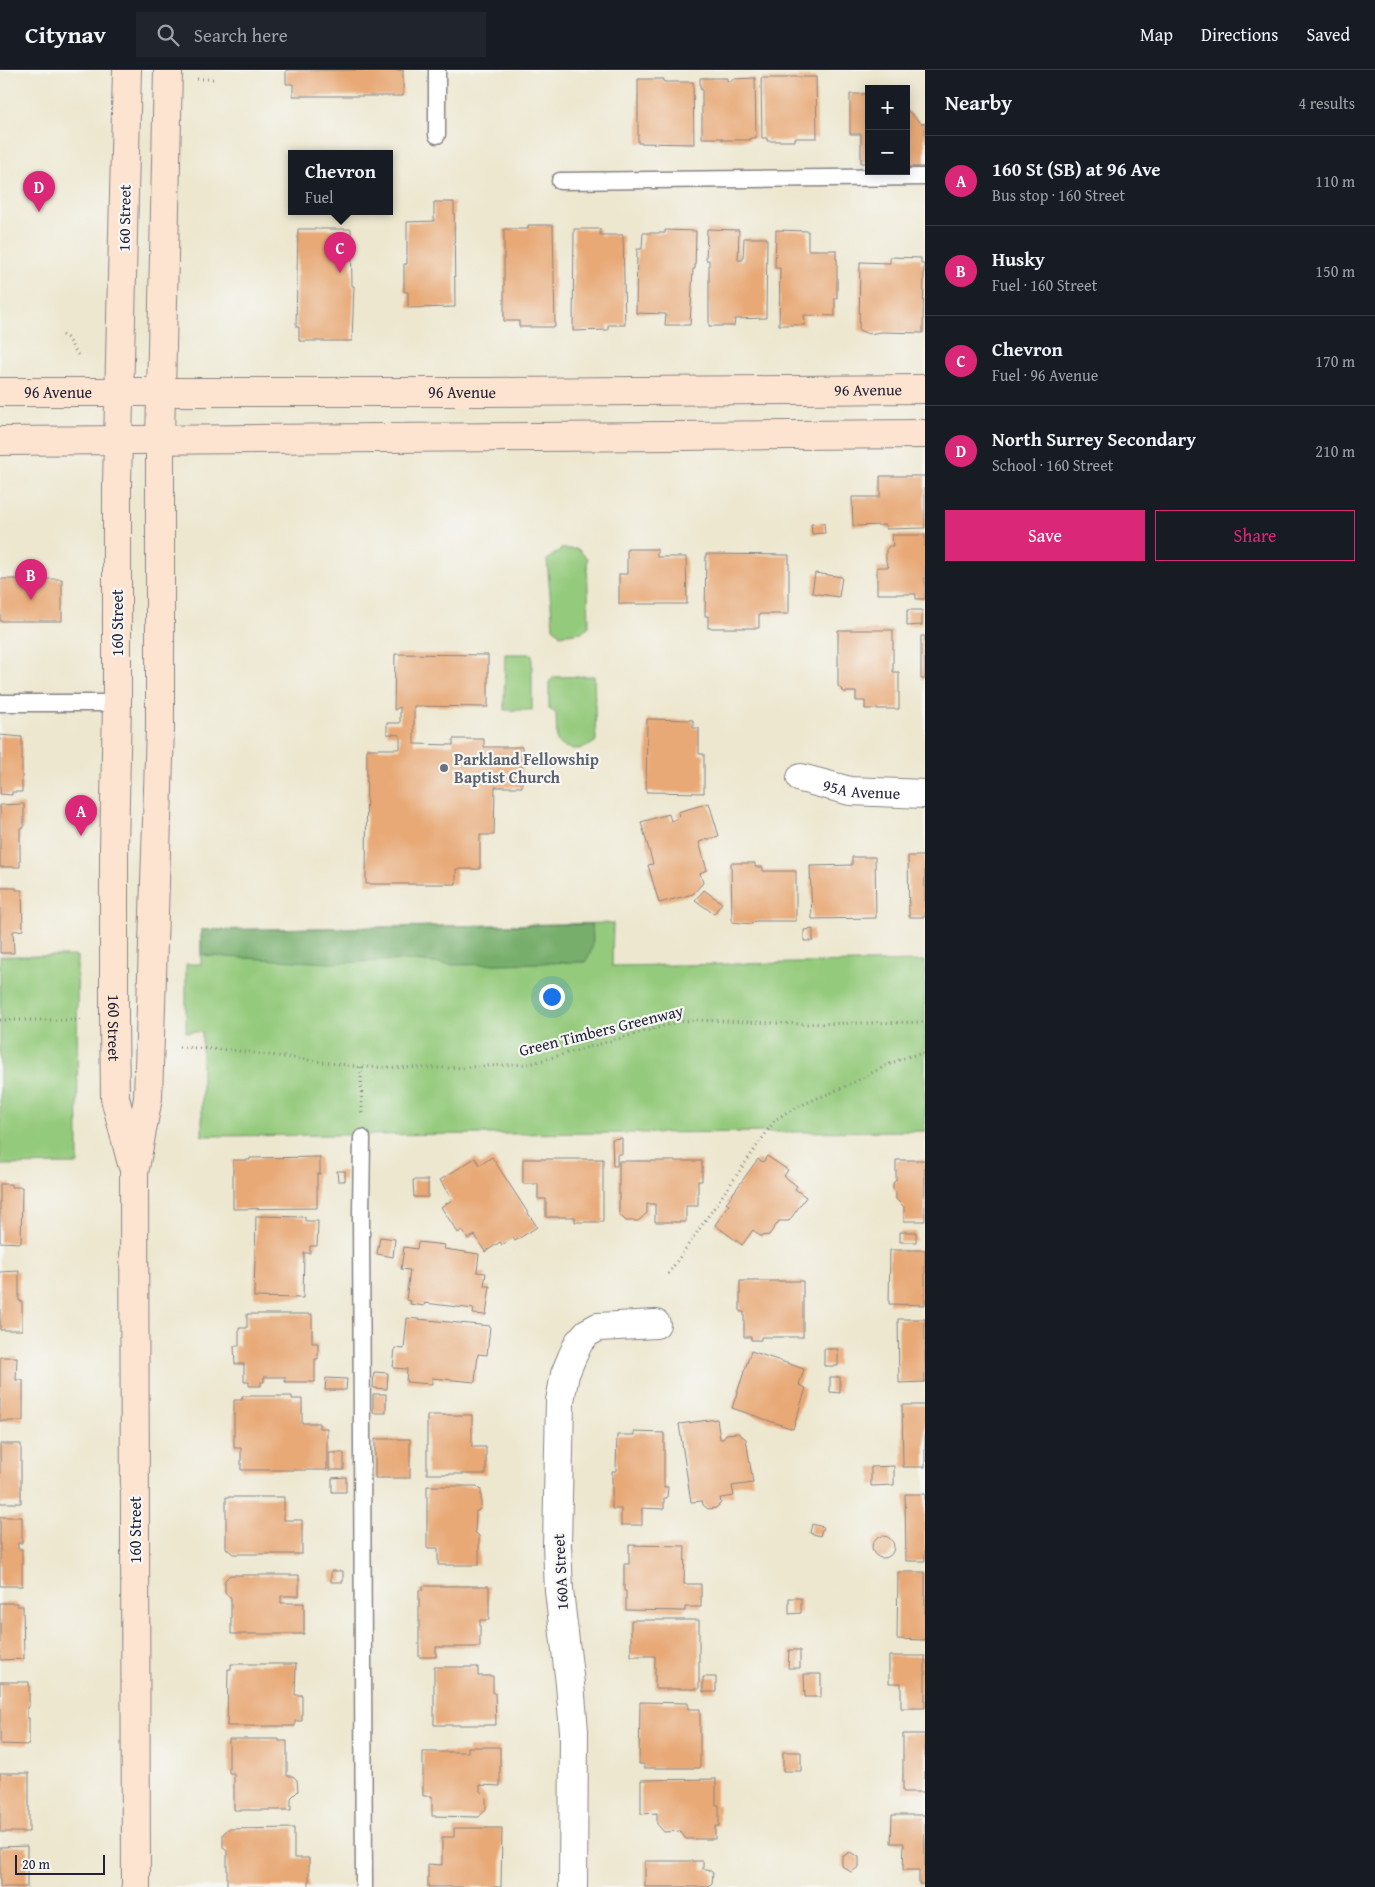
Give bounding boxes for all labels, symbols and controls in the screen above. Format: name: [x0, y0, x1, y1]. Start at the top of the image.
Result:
search box: [136, 12, 486, 57]
text: Citynav: [25, 17, 106, 52]
icon: search: [154, 21, 182, 49]
text: Search here: [194, 21, 288, 49]
text: Map: [1140, 21, 1173, 48]
text: Directions: [1201, 21, 1278, 48]
text: Saved: [1306, 21, 1350, 48]
map controls: [865, 85, 910, 175]
button: +: [865, 85, 910, 130]
text: Nearby: [945, 87, 1012, 118]
text: 4 results: [1298, 91, 1355, 115]
button: −: [865, 130, 910, 175]
popup: [288, 150, 393, 215]
text: 160 St (SB) at 96 Ave: [992, 155, 1161, 183]
text: Chevron: [305, 157, 376, 185]
text: A: [956, 169, 966, 193]
text: 110 m: [1315, 169, 1355, 193]
pin: D: [23, 171, 55, 212]
text: Bus stop · 160 Street: [992, 183, 1125, 207]
street label: 160 Street: [111, 184, 137, 252]
text: Fuel: [305, 185, 334, 209]
pin: C: [324, 232, 356, 273]
text: Husky: [992, 245, 1045, 273]
text: B: [956, 259, 966, 283]
text: 150 m: [1315, 259, 1355, 283]
text: Fuel · 160 Street: [992, 273, 1097, 297]
text: Chevron: [992, 335, 1063, 363]
text: C: [956, 349, 966, 373]
text: 170 m: [1315, 349, 1355, 373]
text: Fuel · 96 Avenue: [992, 363, 1098, 387]
street label: 96 Avenue: [834, 377, 902, 402]
street label: 96 Avenue: [24, 380, 92, 404]
street label: 96 Avenue: [428, 380, 496, 404]
text: North Surrey Secondary: [992, 425, 1196, 453]
text: D: [956, 439, 966, 463]
text: 210 m: [1315, 439, 1355, 463]
text: School · 160 Street: [992, 453, 1113, 477]
button: Save: [945, 510, 1145, 561]
button: Share: [1155, 510, 1355, 561]
pin: B: [15, 559, 47, 600]
street label: 160 Street: [105, 589, 129, 657]
place label: Parkland Fellowship Baptist Church: [454, 747, 599, 789]
marker: Parkland Fellowship Baptist Church: [438, 762, 450, 774]
street label: 95A Avenue: [820, 772, 901, 805]
pin: A: [65, 795, 97, 836]
your location: [539, 984, 565, 1010]
street label: 160 Street: [102, 994, 127, 1062]
street label: Green Timbers Greenway: [516, 998, 686, 1062]
street label: 160 Street: [123, 1496, 147, 1564]
street label: 160A Street: [546, 1533, 574, 1611]
scale bar: [15, 1852, 105, 1875]
text: 20 m: [22, 1854, 50, 1874]

